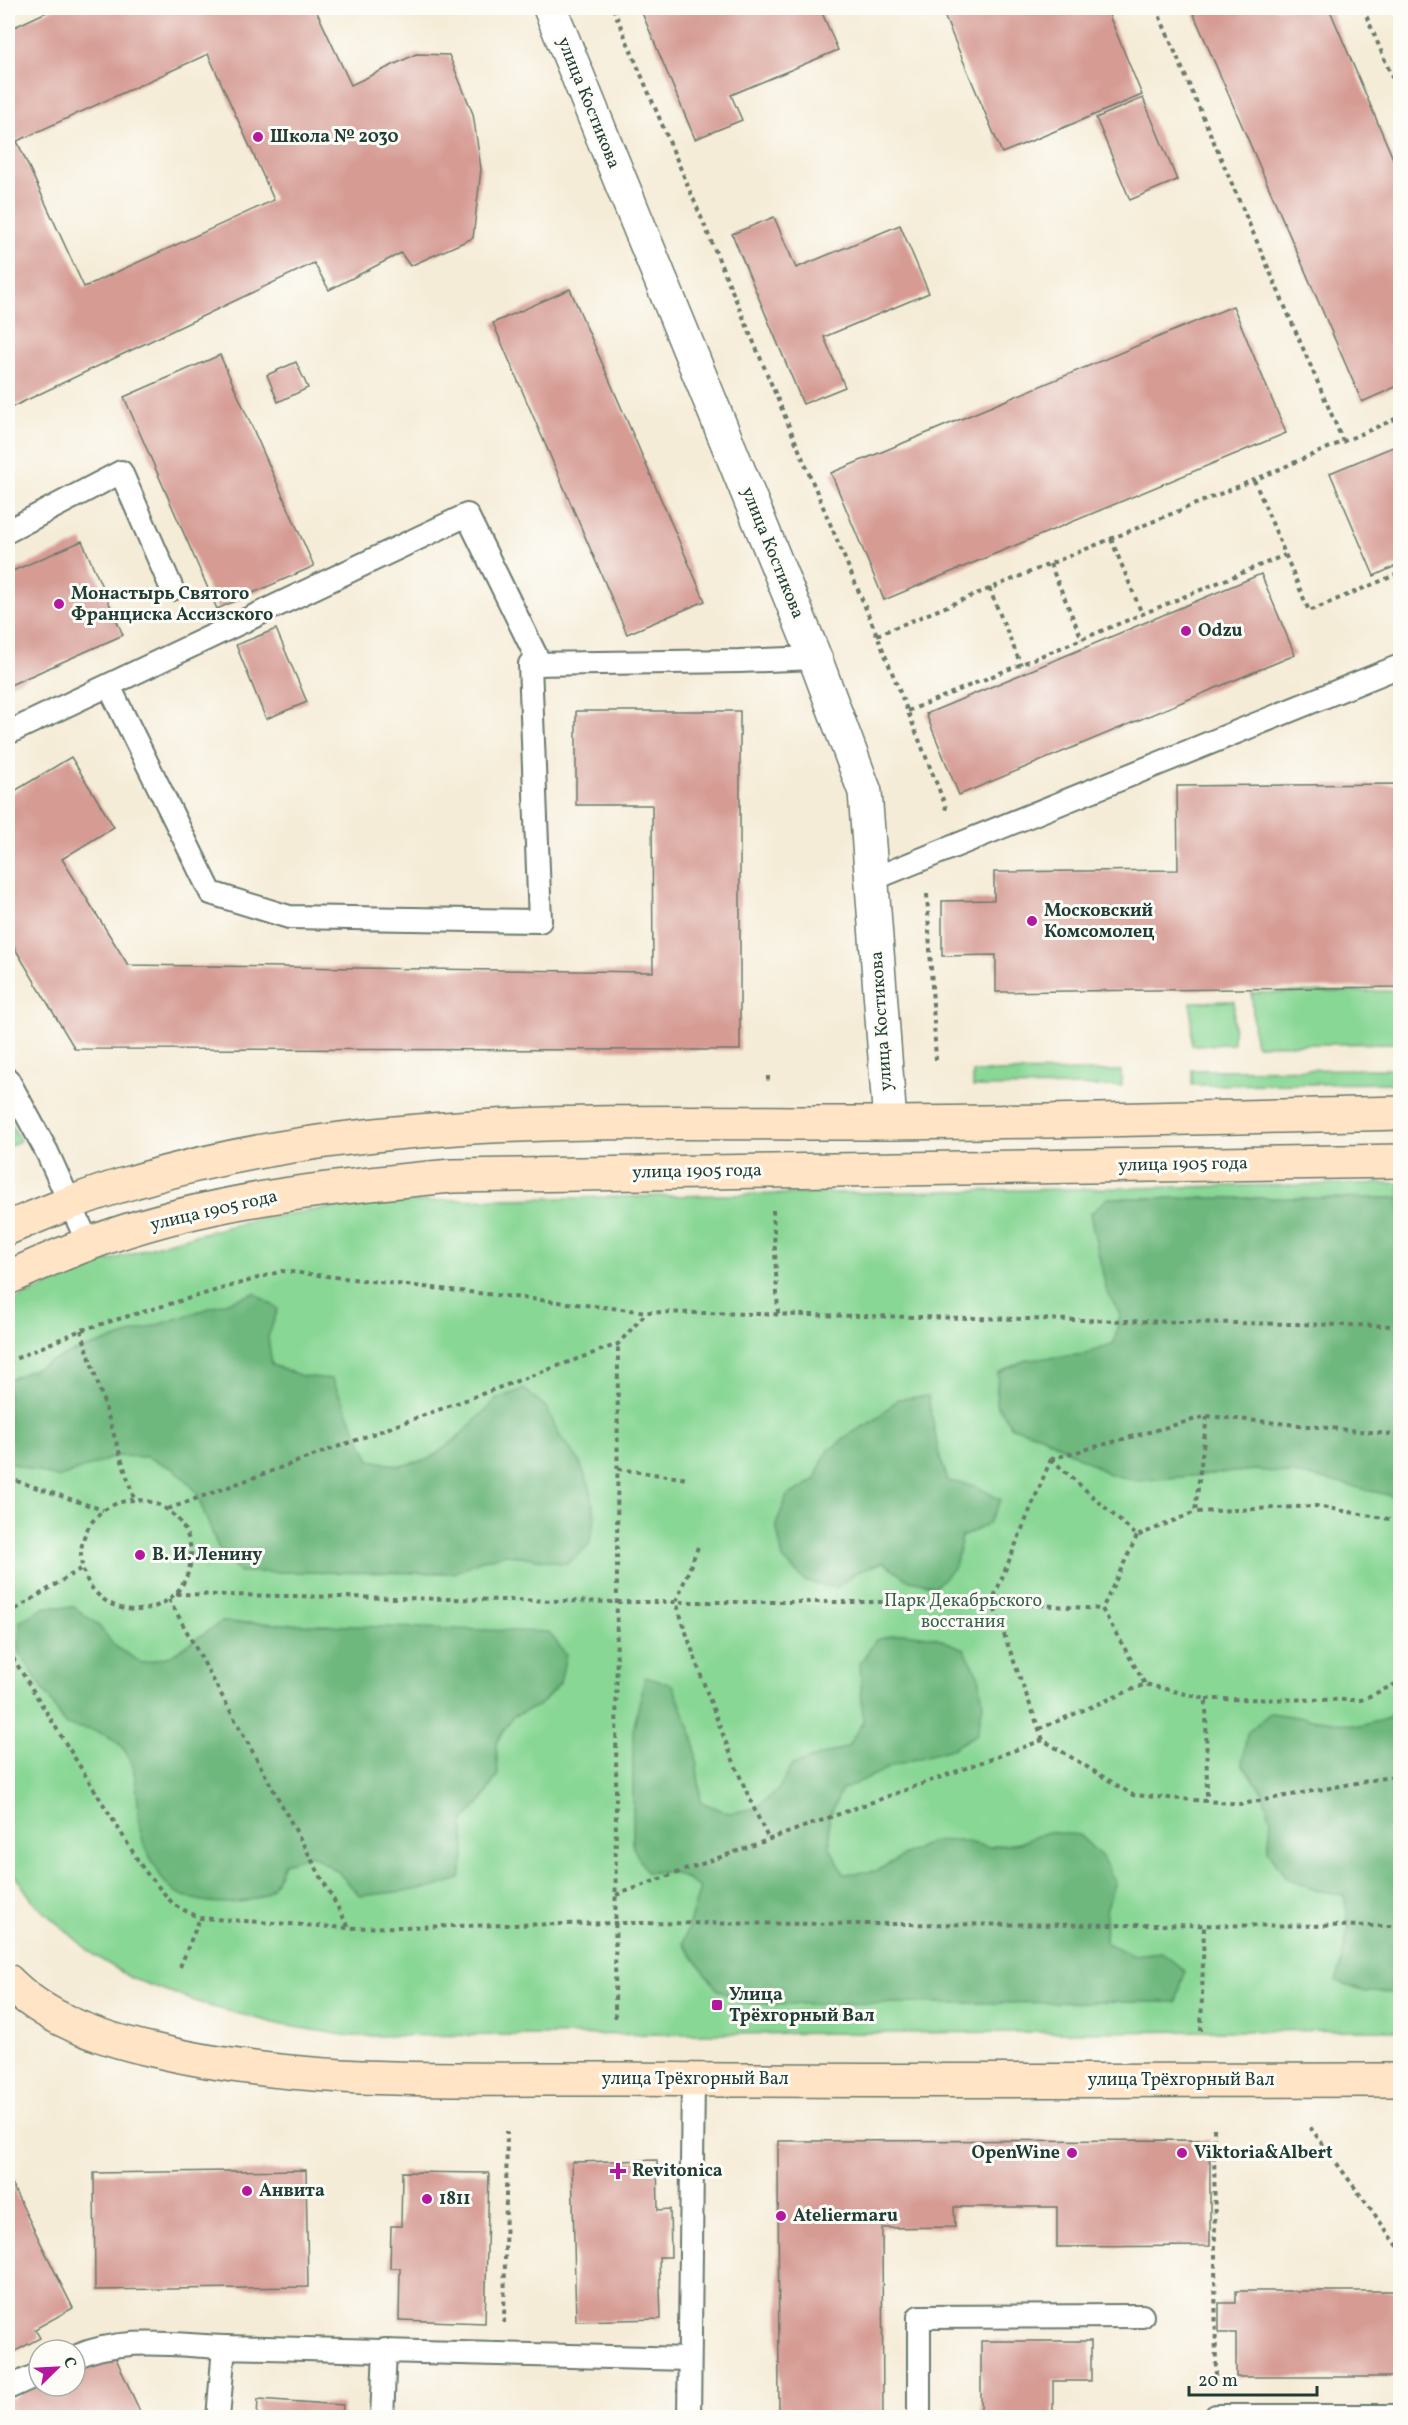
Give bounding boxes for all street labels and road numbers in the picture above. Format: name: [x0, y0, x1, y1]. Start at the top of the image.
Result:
street label: улица Костикова: [550, 33, 626, 173]
street label: улица Костикова: [734, 483, 810, 623]
street label: улица Костикова: [865, 950, 899, 1092]
street label: улица 1905 года: [1118, 1151, 1248, 1179]
street label: улица 1905 года: [632, 1158, 762, 1186]
street label: улица 1905 года: [148, 1184, 280, 1238]
street label: улица Трёхгорный Вал: [601, 2067, 789, 2092]
street label: улица Трёхгорный Вал: [1087, 2068, 1275, 2093]

